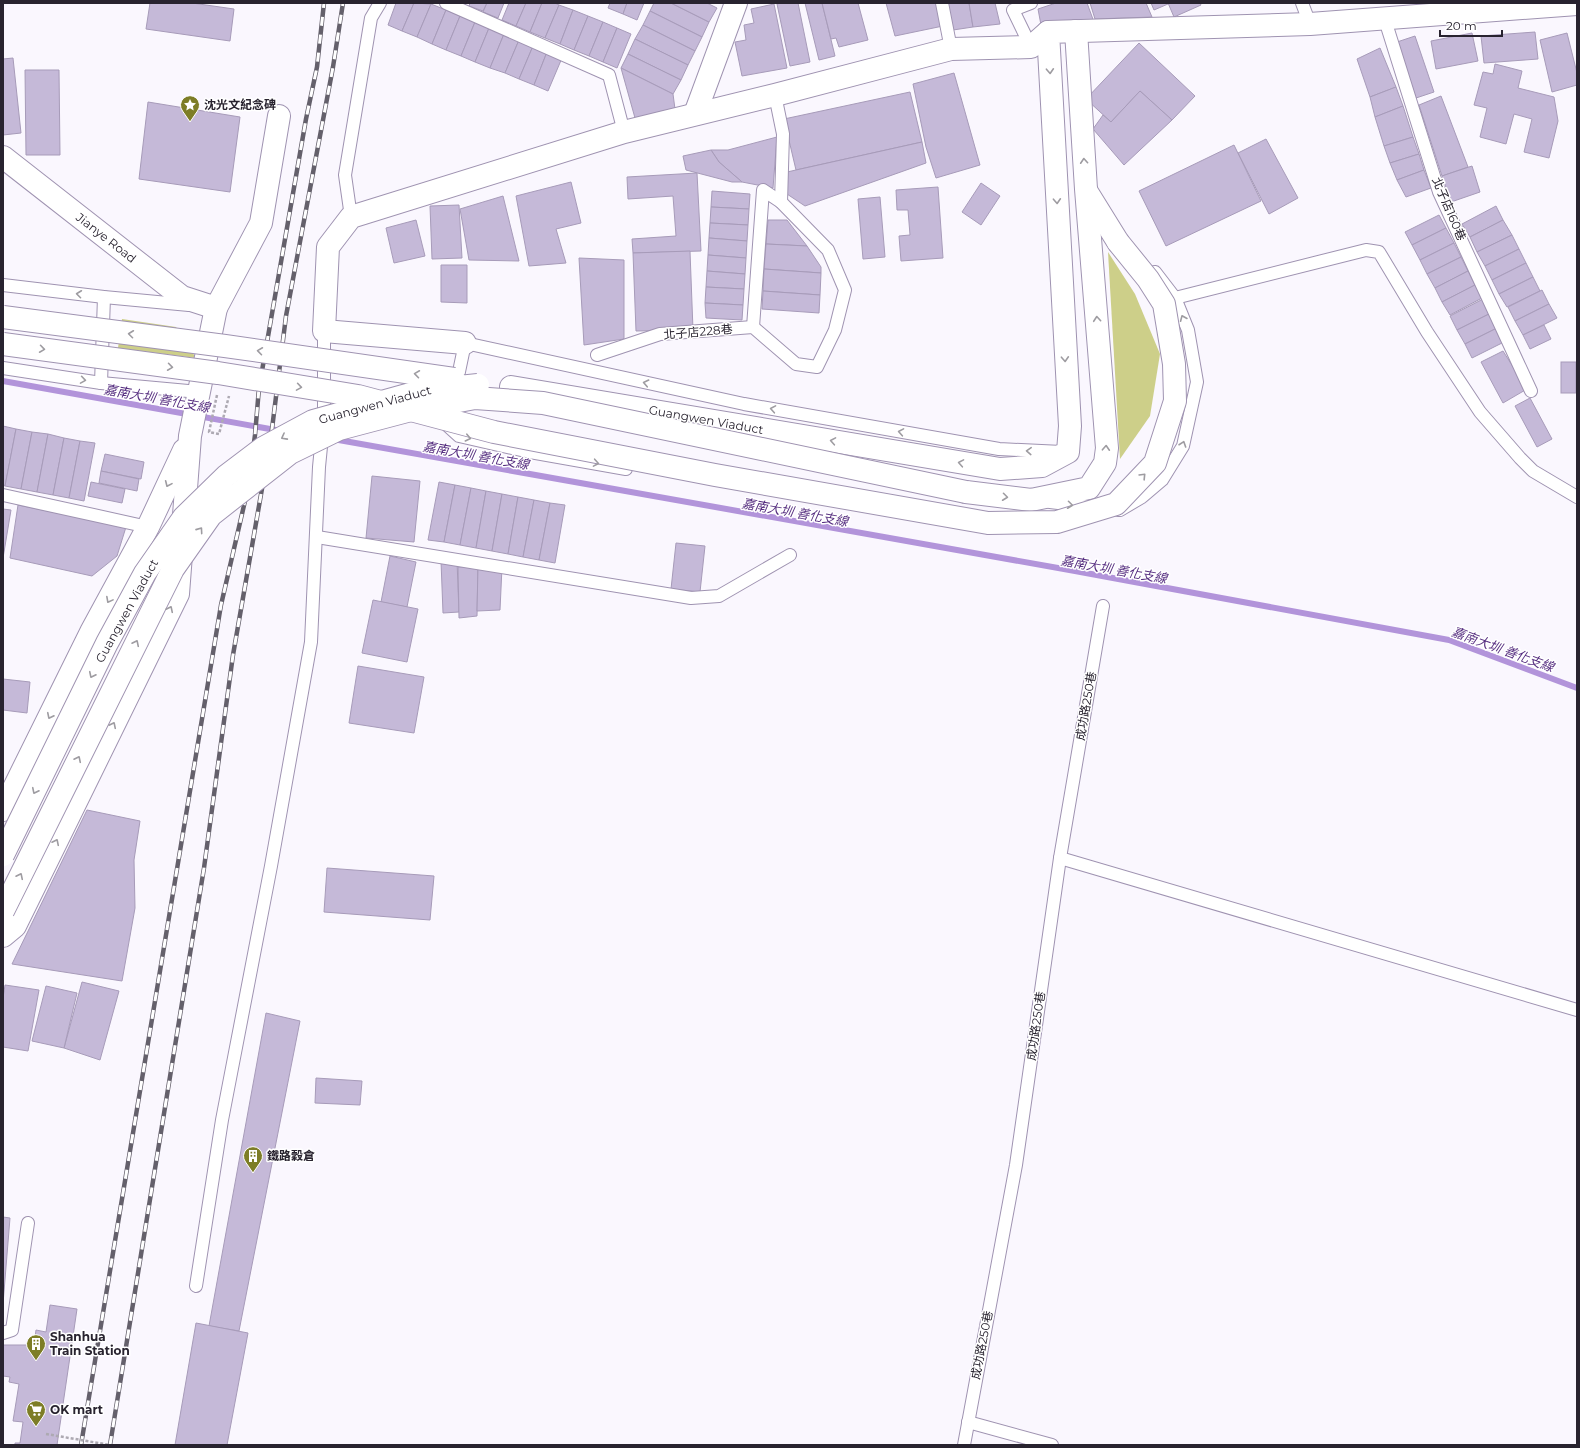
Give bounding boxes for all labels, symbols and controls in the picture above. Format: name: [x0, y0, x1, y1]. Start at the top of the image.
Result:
scale bar: [1440, 12, 1502, 38]
text: 20 m: [1446, 18, 1477, 33]
one-way arrow: [1046, 68, 1055, 74]
place icon: 沈光文紀念碑: [179, 94, 201, 122]
place label: 沈光文紀念碑: [204, 97, 276, 112]
one-way arrow: [1080, 158, 1088, 164]
street label: 北子店160巷: [1429, 175, 1470, 243]
one-way arrow: [1053, 198, 1062, 204]
street label: Jianye Road: [72, 209, 139, 266]
one-way arrow: [76, 290, 83, 299]
one-way arrow: [1180, 314, 1188, 322]
one-way arrow: [1092, 316, 1101, 322]
street label: 北子店228巷: [663, 321, 733, 342]
one-way arrow: [128, 330, 135, 339]
one-way arrow: [39, 344, 45, 353]
one-way arrow: [257, 347, 263, 356]
one-way arrow: [1061, 356, 1070, 362]
one-way arrow: [167, 362, 174, 371]
one-way arrow: [414, 370, 420, 379]
one-way arrow: [80, 375, 86, 384]
one-way arrow: [642, 379, 649, 387]
water label: 嘉南大圳 善化支線: [103, 381, 213, 416]
one-way arrow: [296, 382, 302, 390]
street label: Guangwen Viaduct: [317, 382, 433, 427]
street label: Guangwen Viaduct: [648, 402, 765, 437]
one-way arrow: [770, 406, 776, 414]
one-way arrow: [898, 428, 904, 437]
one-way arrow: [281, 432, 288, 439]
one-way arrow: [465, 433, 472, 442]
water label: 嘉南大圳 善化支線: [422, 438, 532, 473]
one-way arrow: [830, 438, 836, 446]
one-way arrow: [1178, 441, 1186, 448]
one-way arrow: [1102, 445, 1111, 451]
one-way arrow: [1026, 446, 1032, 455]
one-way arrow: [593, 459, 599, 467]
one-way arrow: [958, 459, 964, 468]
one-way arrow: [1138, 473, 1146, 481]
one-way arrow: [165, 480, 173, 487]
one-way arrow: [1002, 492, 1008, 501]
water label: 嘉南大圳 善化支線: [741, 495, 851, 530]
one-way arrow: [1067, 500, 1073, 509]
one-way arrow: [195, 527, 203, 534]
water label: 嘉南大圳 善化支線: [1060, 552, 1170, 587]
street label: Guangwen Viaduct: [92, 556, 161, 665]
one-way arrow: [106, 596, 114, 603]
one-way arrow: [166, 605, 173, 613]
water label: 嘉南大圳 善化支線: [1450, 623, 1558, 676]
one-way arrow: [131, 640, 139, 647]
one-way arrow: [89, 670, 97, 678]
street label: 成功路250巷: [1072, 670, 1099, 741]
one-way arrow: [47, 711, 55, 719]
one-way arrow: [108, 722, 116, 730]
one-way arrow: [73, 756, 81, 763]
one-way arrow: [32, 787, 39, 795]
one-way arrow: [51, 839, 59, 846]
one-way arrow: [15, 872, 23, 880]
street label: 成功路250巷: [1023, 990, 1048, 1061]
building icon: 鐵路穀倉: [242, 1145, 264, 1173]
place label: 鐵路穀倉: [267, 1148, 315, 1163]
street label: 成功路250巷: [968, 1309, 996, 1380]
place label: Shanhua Train Station: [50, 1329, 130, 1358]
building icon: Shanhua Train Station: [25, 1333, 47, 1361]
supermarket icon: OK mart: [25, 1399, 47, 1427]
place label: OK mart: [50, 1402, 104, 1417]

